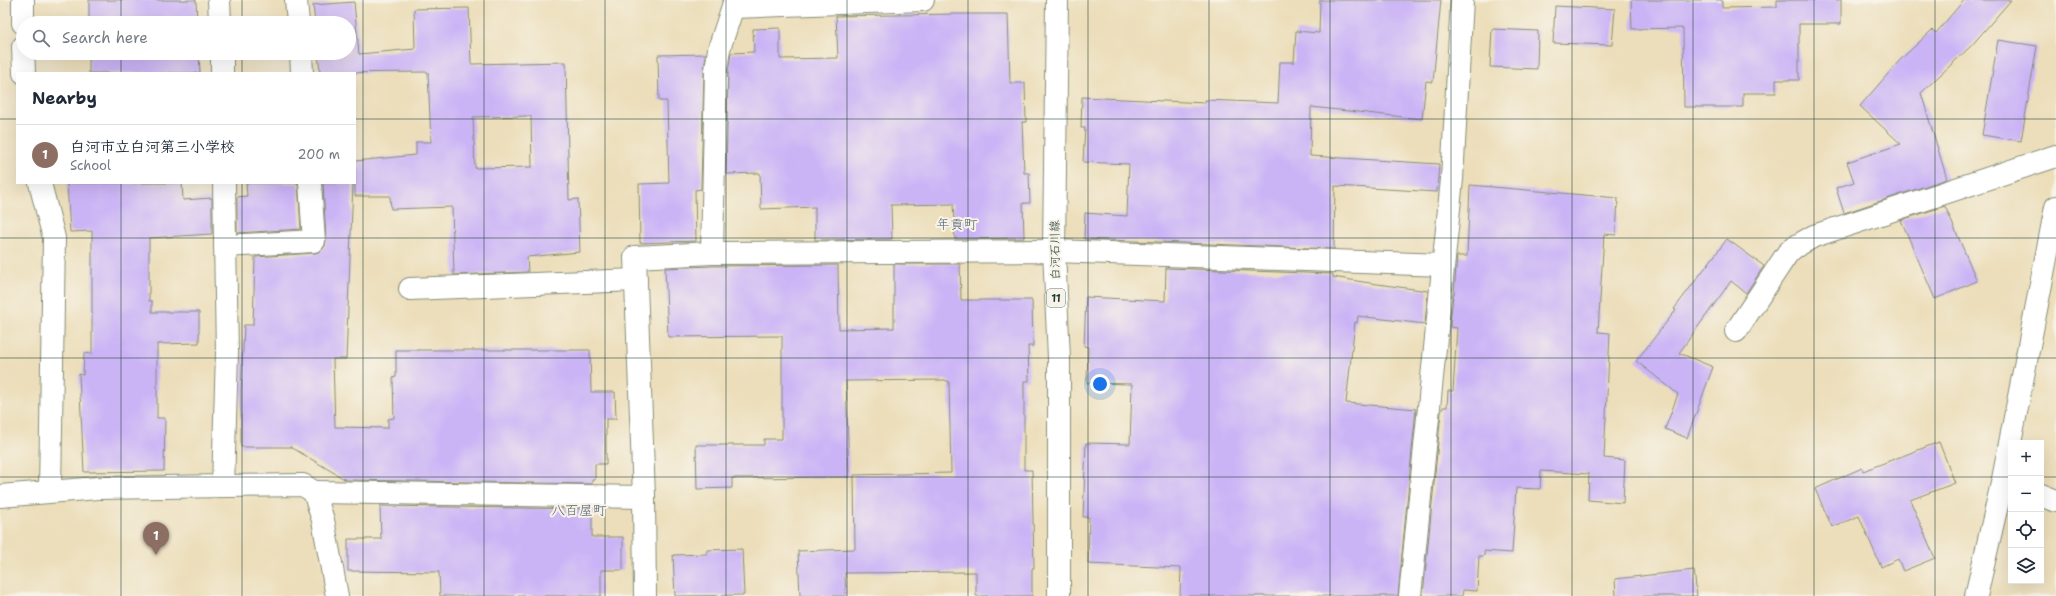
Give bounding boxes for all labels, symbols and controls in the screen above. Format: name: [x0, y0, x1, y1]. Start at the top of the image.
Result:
search box: [16, 16, 356, 60]
icon: search: [30, 27, 52, 49]
text: Search here: [62, 28, 148, 48]
text: Nearby: [32, 87, 97, 109]
text: 白河市立白河第三小学校: [70, 137, 235, 157]
text: 1: [42, 146, 48, 163]
text: 200 m: [298, 146, 340, 163]
text: School: [70, 157, 111, 174]
district label: 年貢町: [936, 215, 978, 233]
street label: 白河石川線: [1046, 220, 1064, 280]
road number: 11: [1047, 289, 1065, 307]
your location: [1090, 374, 1110, 394]
map controls: [2008, 440, 2044, 584]
button: +: [2008, 440, 2044, 476]
button: −: [2008, 476, 2044, 512]
district label: 八百屋町: [551, 501, 607, 519]
button: locate: [2008, 512, 2044, 548]
pin: 1: [143, 522, 169, 555]
button: layers: [2008, 548, 2044, 584]

